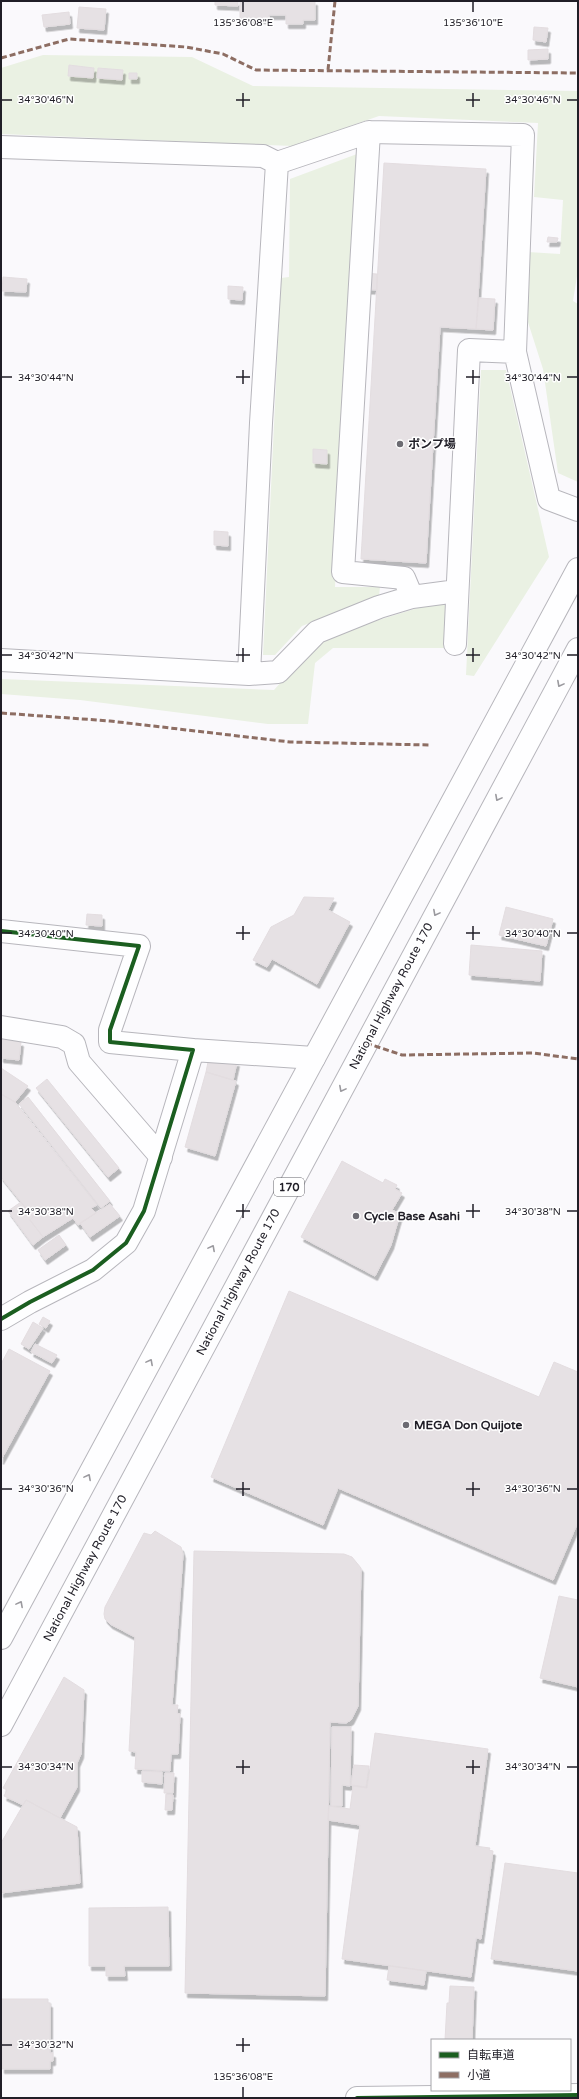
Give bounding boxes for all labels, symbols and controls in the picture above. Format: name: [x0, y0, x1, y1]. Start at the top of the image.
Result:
text: 135°36'08"E: [213, 17, 273, 29]
text: 135°36'10"E: [443, 17, 503, 29]
text: 34°30'46"N: [18, 94, 74, 106]
text: 34°30'46"N: [505, 94, 561, 106]
text: 34°30'44"N: [18, 372, 74, 384]
text: 34°30'44"N: [505, 372, 561, 384]
place label: ポンプ場: [408, 437, 456, 451]
marker: ポンプ場: [395, 439, 405, 449]
text: 34°30'42"N: [18, 650, 74, 662]
text: 34°30'42"N: [505, 650, 561, 662]
one-way arrow: [557, 679, 564, 687]
one-way arrow: [495, 794, 503, 801]
one-way arrow: [434, 908, 441, 916]
street label: National Highway Route 170: [346, 920, 436, 1072]
text: 34°30'40"N: [18, 928, 74, 940]
text: 34°30'40"N: [505, 928, 561, 940]
one-way arrow: [339, 1085, 346, 1092]
road number: 170: [274, 1178, 304, 1196]
text: 34°30'38"N: [18, 1206, 74, 1218]
street label: National Highway Route 170: [193, 1206, 283, 1358]
text: 34°30'38"N: [505, 1206, 561, 1218]
place label: Cycle Base Asahi: [364, 1209, 460, 1224]
marker: Cycle Base Asahi: [351, 1211, 361, 1221]
one-way arrow: [207, 1245, 214, 1252]
one-way arrow: [145, 1359, 152, 1367]
place label: MEGA Don Quijote: [414, 1418, 523, 1433]
marker: MEGA Don Quijote: [401, 1420, 411, 1430]
one-way arrow: [83, 1474, 91, 1481]
text: 34°30'36"N: [18, 1483, 74, 1495]
text: 34°30'36"N: [505, 1483, 561, 1495]
street label: National Highway Route 170: [40, 1492, 130, 1644]
one-way arrow: [15, 1600, 22, 1608]
text: 34°30'34"N: [18, 1761, 74, 1773]
text: 34°30'34"N: [505, 1761, 561, 1773]
text: 34°30'32"N: [18, 2039, 74, 2051]
legend: [431, 2039, 571, 2091]
text: 自転車道: [467, 2048, 515, 2062]
text: 小道: [467, 2068, 491, 2082]
text: 135°36'08"E: [213, 2071, 273, 2083]

